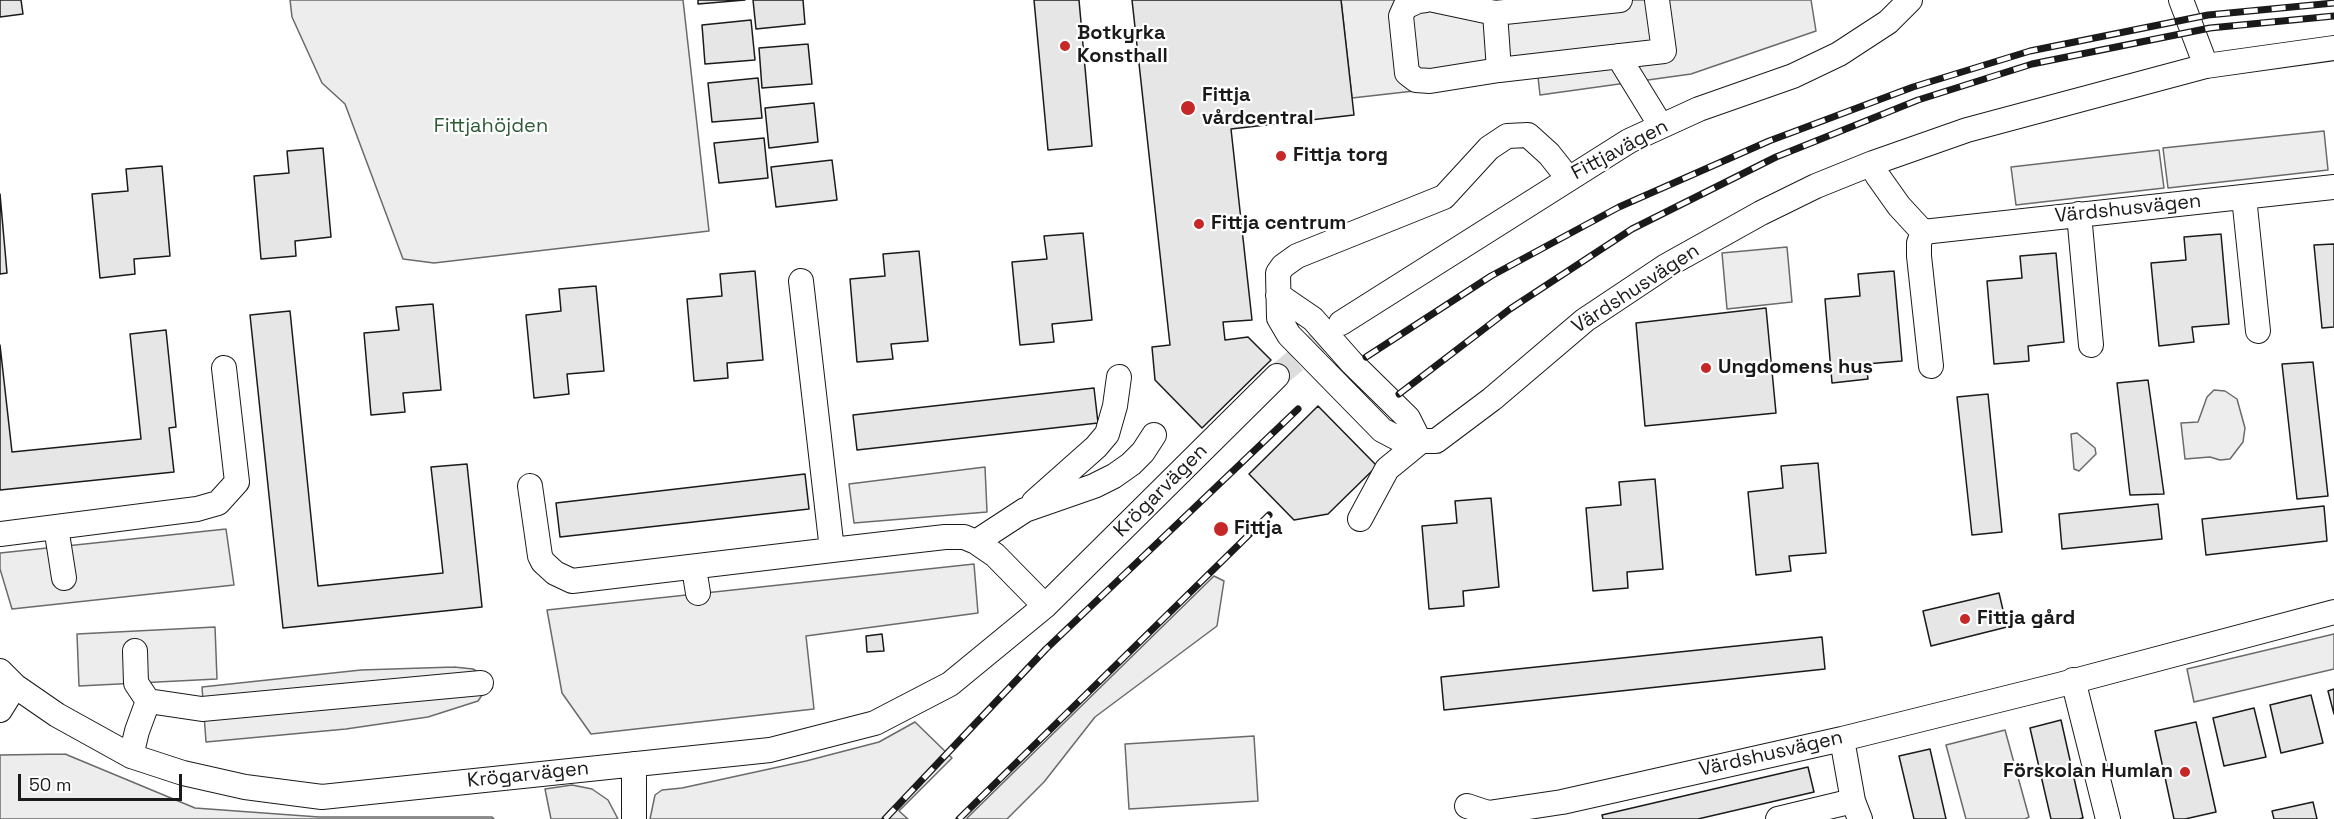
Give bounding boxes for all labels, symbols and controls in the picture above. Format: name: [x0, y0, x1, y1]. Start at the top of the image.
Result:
place label: Botkyrka Konsthall: [1077, 22, 1168, 69]
marker: Botkyrka Konsthall: [1058, 39, 1072, 53]
place label: Fittja vårdcentral: [1202, 84, 1314, 131]
marker: Fittja vårdcentral: [1179, 99, 1197, 117]
park label: Fittjahöjden: [434, 115, 548, 139]
street label: Fittjavägen: [1568, 115, 1672, 185]
place label: Fittja torg: [1293, 144, 1388, 168]
marker: Fittja torg: [1274, 149, 1288, 163]
street label: Värdshusvägen: [2054, 189, 2202, 229]
place label: Fittja centrum: [1211, 212, 1346, 236]
marker: Fittja centrum: [1192, 217, 1206, 231]
street label: Värdshusvägen: [1568, 239, 1704, 339]
place label: Ungdomens hus: [1718, 356, 1873, 380]
marker: Ungdomens hus: [1699, 361, 1713, 375]
street label: Krögarvägen: [1109, 439, 1213, 543]
place label: Fittja: [1234, 517, 1283, 541]
marker: Fittja: [1212, 520, 1230, 538]
place label: Fittja gård: [1977, 607, 2075, 631]
marker: Fittja gård: [1958, 612, 1972, 626]
street label: Värdshusvägen: [1697, 726, 1845, 782]
street label: Krögarvägen: [466, 757, 590, 793]
place label: Förskolan Humlan: [2003, 760, 2173, 784]
scale bar: [21, 762, 184, 800]
marker: Förskolan Humlan: [2178, 765, 2192, 779]
text: 50 m: [29, 773, 71, 796]

